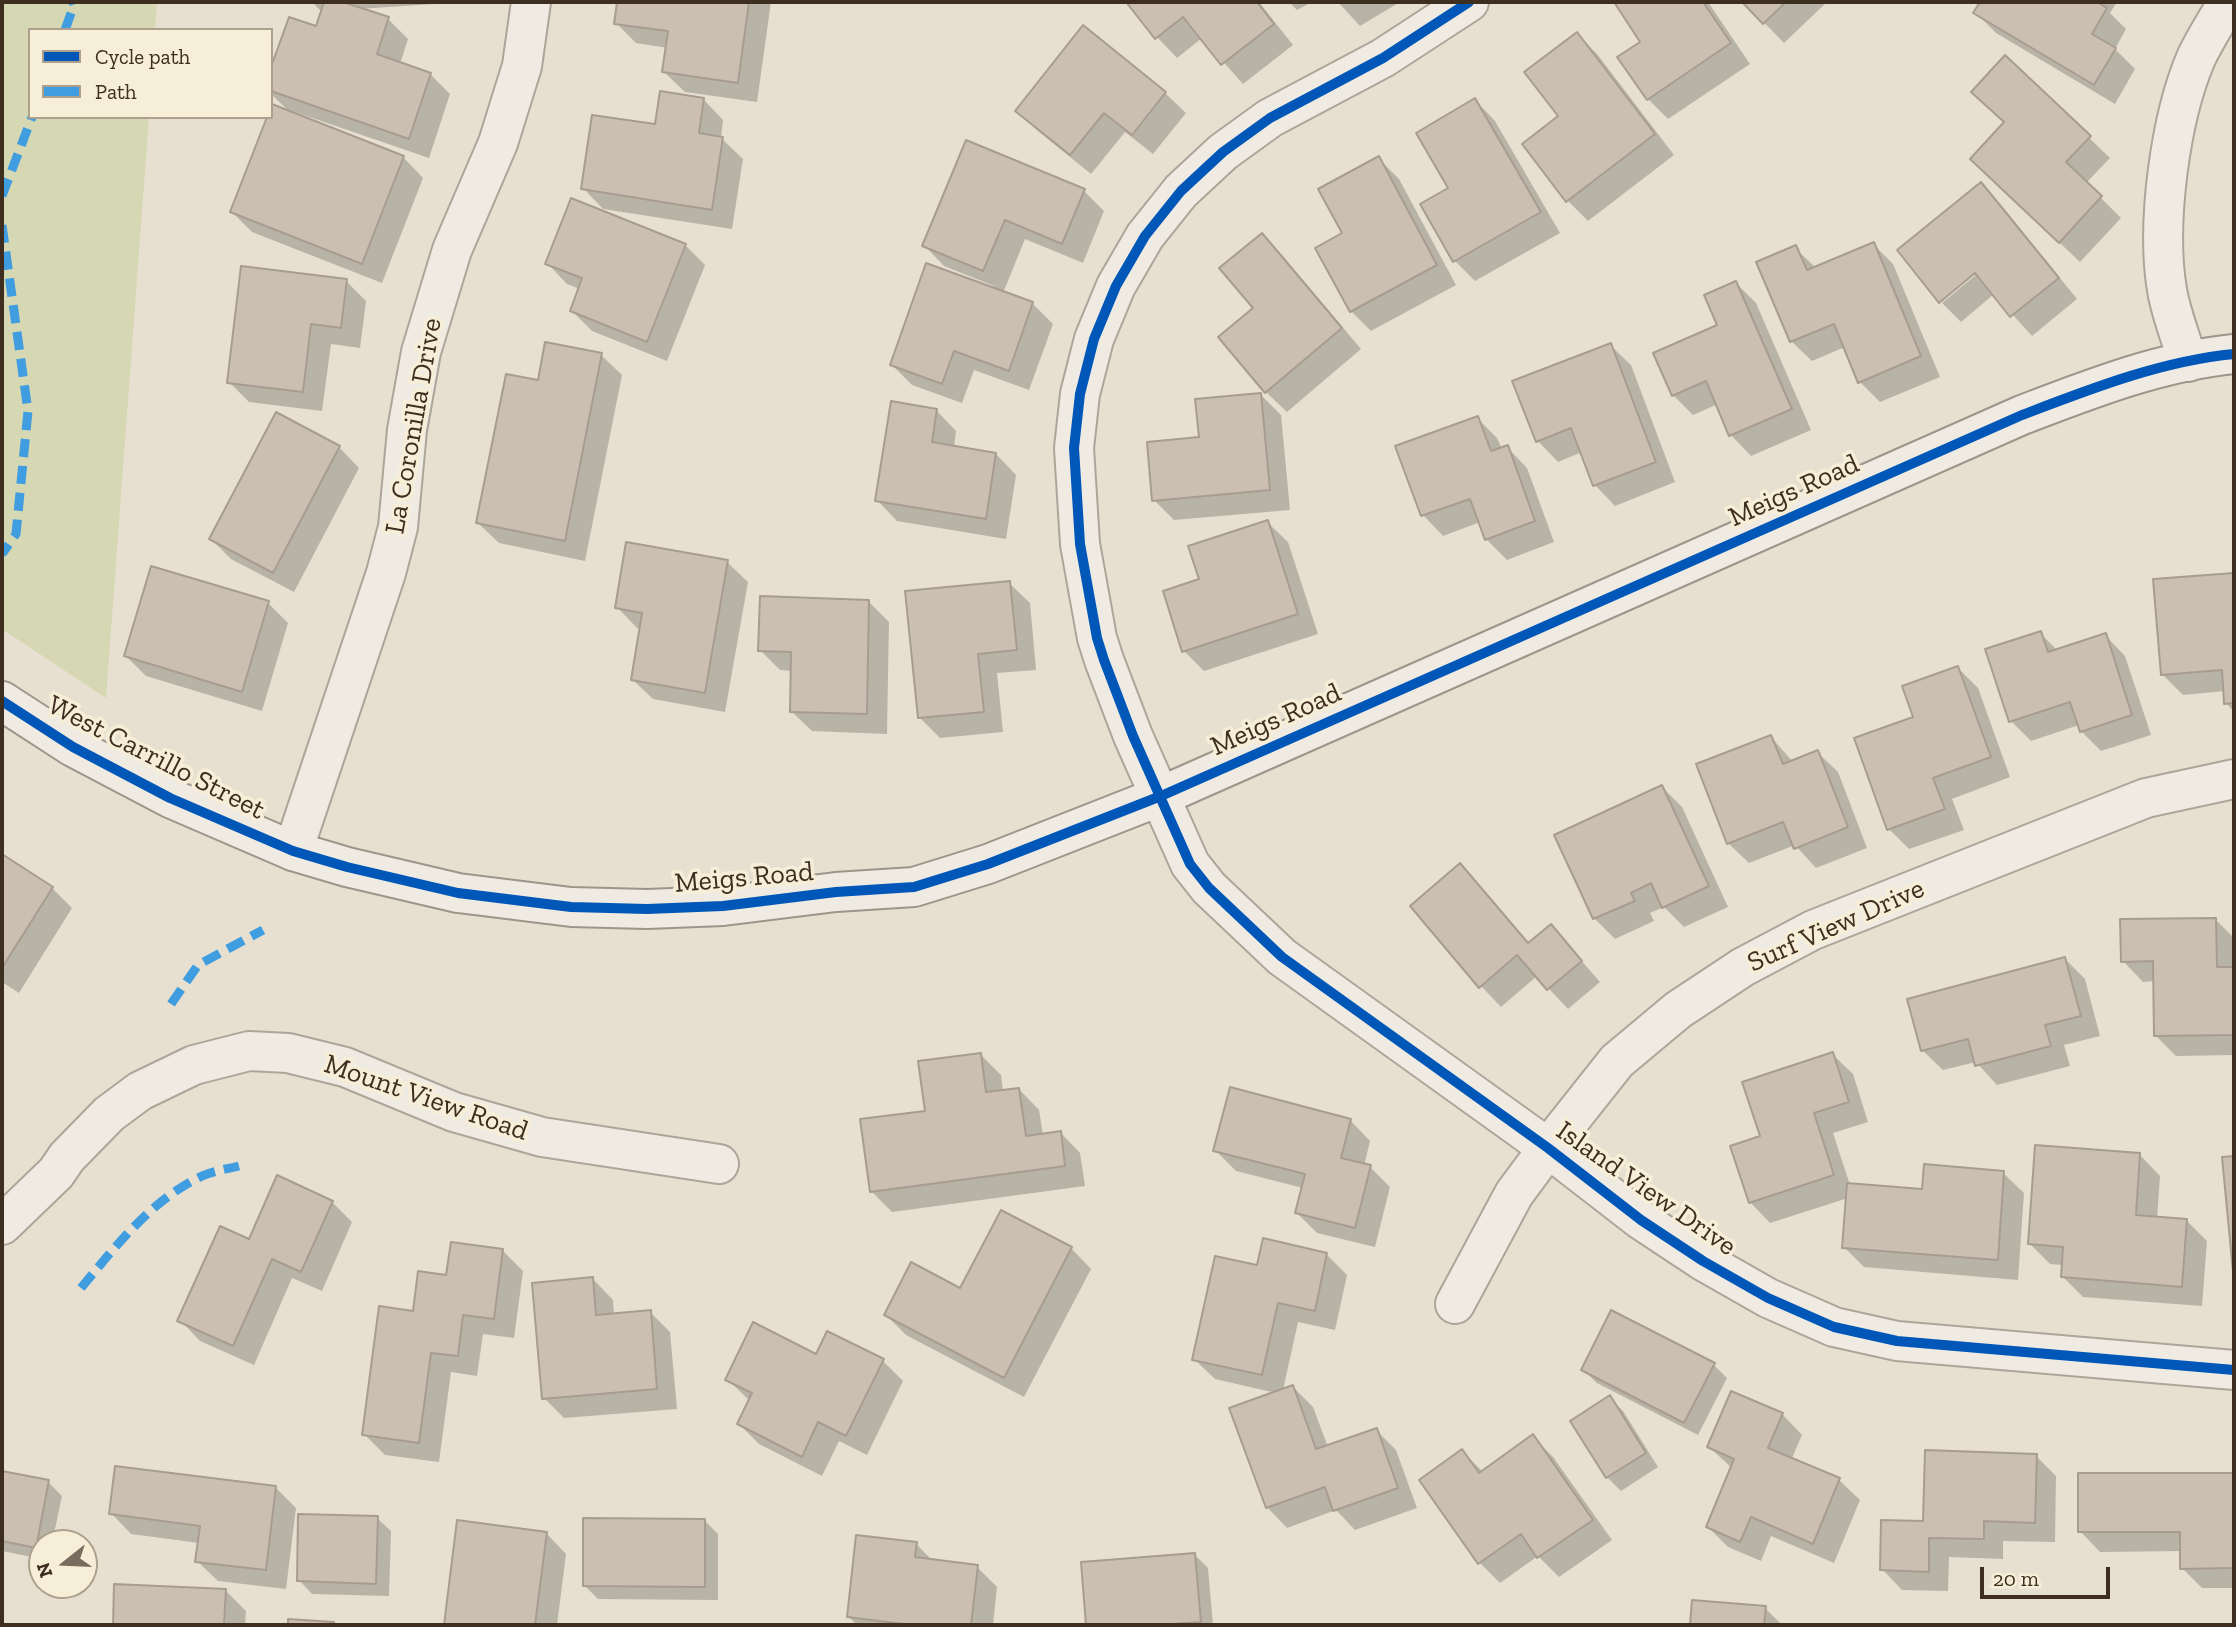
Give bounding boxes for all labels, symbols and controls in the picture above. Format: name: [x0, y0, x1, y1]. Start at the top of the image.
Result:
legend: [28, 28, 273, 119]
text: Cycle path: [95, 44, 190, 69]
text: Path: [95, 79, 137, 104]
street label: La Coronilla Drive: [379, 316, 449, 536]
street label: Meigs Road: [1724, 447, 1864, 535]
street label: Meigs Road: [1206, 676, 1346, 764]
street label: West Carrillo Street: [42, 689, 270, 827]
street label: Meigs Road: [673, 855, 815, 901]
street label: Surf View Drive: [1743, 872, 1929, 980]
street label: Mount View Road: [320, 1047, 532, 1149]
street label: Island View Drive: [1550, 1114, 1742, 1264]
north arrow: [28, 1529, 98, 1599]
scale bar: [1984, 1554, 2114, 1598]
text: N: [31, 1560, 58, 1580]
text: 20 m: [1993, 1566, 2039, 1591]

